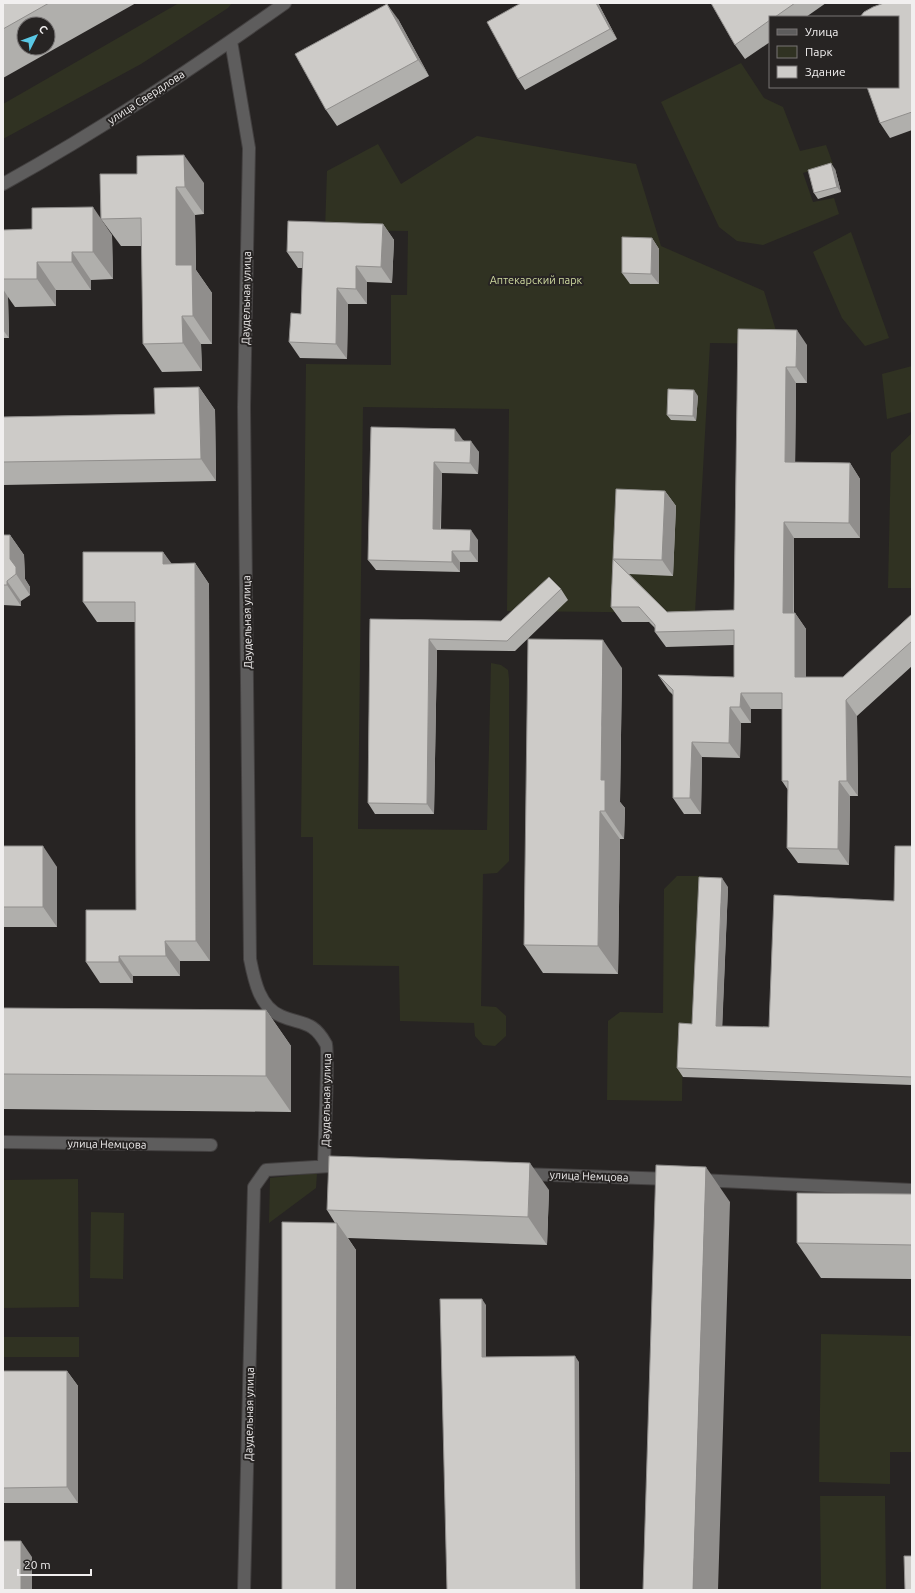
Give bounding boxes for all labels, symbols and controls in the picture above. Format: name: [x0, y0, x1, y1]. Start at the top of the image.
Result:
north arrow: [16, 16, 56, 56]
legend: [769, 16, 899, 88]
text: С: [37, 23, 50, 36]
text: Улица: [805, 25, 838, 38]
text: Парк: [805, 45, 833, 58]
text: Здание: [805, 65, 846, 78]
street label: улица Свердлова: [105, 68, 187, 126]
street label: Даудельная улица: [239, 251, 253, 345]
park label: Аптекарский парк: [490, 274, 583, 286]
street label: Даудельная улица: [240, 575, 254, 669]
street label: Даудельная улица: [319, 1053, 333, 1147]
street label: улица Немцова: [67, 1137, 147, 1151]
street label: улица Немцова: [549, 1169, 629, 1183]
street label: Даудельная улица: [242, 1367, 256, 1461]
scale bar: [18, 1551, 91, 1577]
text: 20 m: [24, 1558, 51, 1571]

